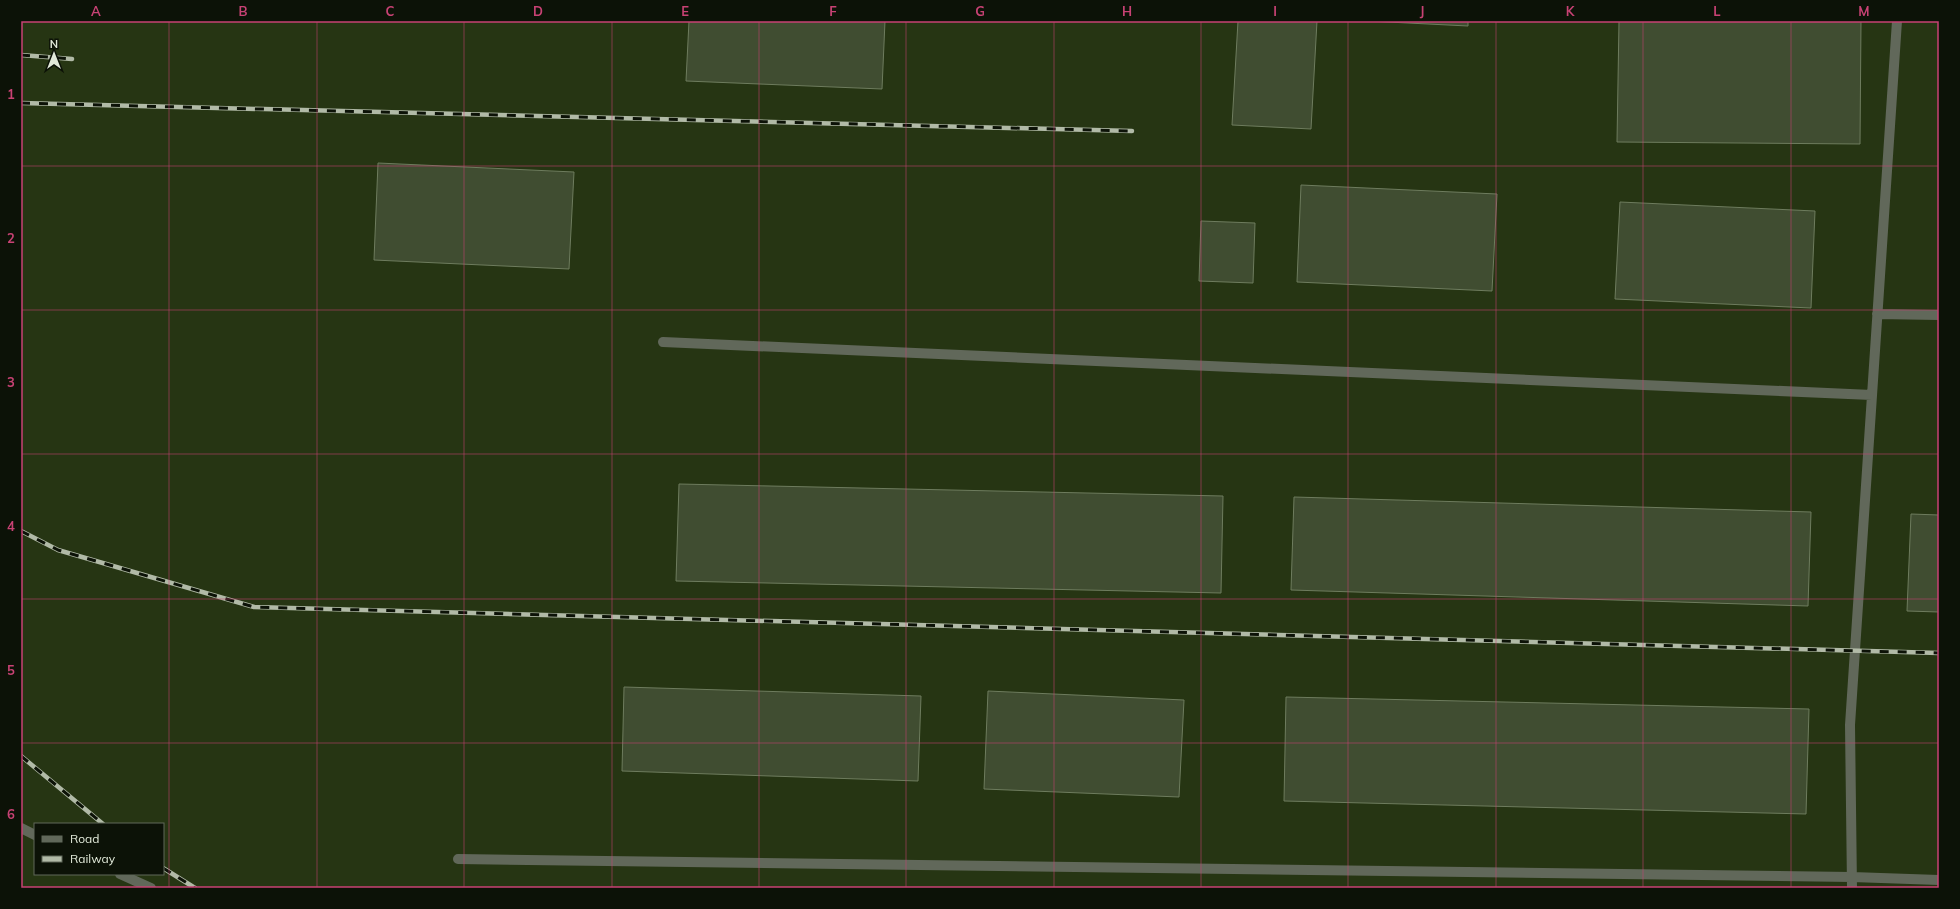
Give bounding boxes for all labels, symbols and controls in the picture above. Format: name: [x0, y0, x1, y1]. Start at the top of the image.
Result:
text: A: [91, 3, 101, 19]
text: B: [239, 3, 248, 19]
text: C: [386, 3, 395, 19]
text: D: [533, 3, 543, 19]
text: E: [681, 3, 689, 19]
text: F: [829, 3, 837, 19]
text: G: [975, 3, 985, 19]
text: H: [1122, 3, 1132, 19]
text: I: [1273, 3, 1277, 19]
text: J: [1420, 3, 1424, 19]
text: K: [1566, 3, 1576, 19]
text: L: [1713, 3, 1721, 19]
text: M: [1858, 3, 1870, 19]
north arrow: [34, 34, 74, 74]
text: N: [50, 37, 58, 51]
text: 1: [7, 86, 15, 102]
text: 2: [7, 230, 15, 246]
text: 3: [7, 374, 15, 390]
text: 4: [7, 518, 15, 534]
text: 5: [7, 662, 15, 678]
text: 6: [7, 806, 15, 822]
legend: [34, 823, 164, 875]
text: Road: [70, 831, 99, 846]
text: Railway: [70, 851, 116, 866]

